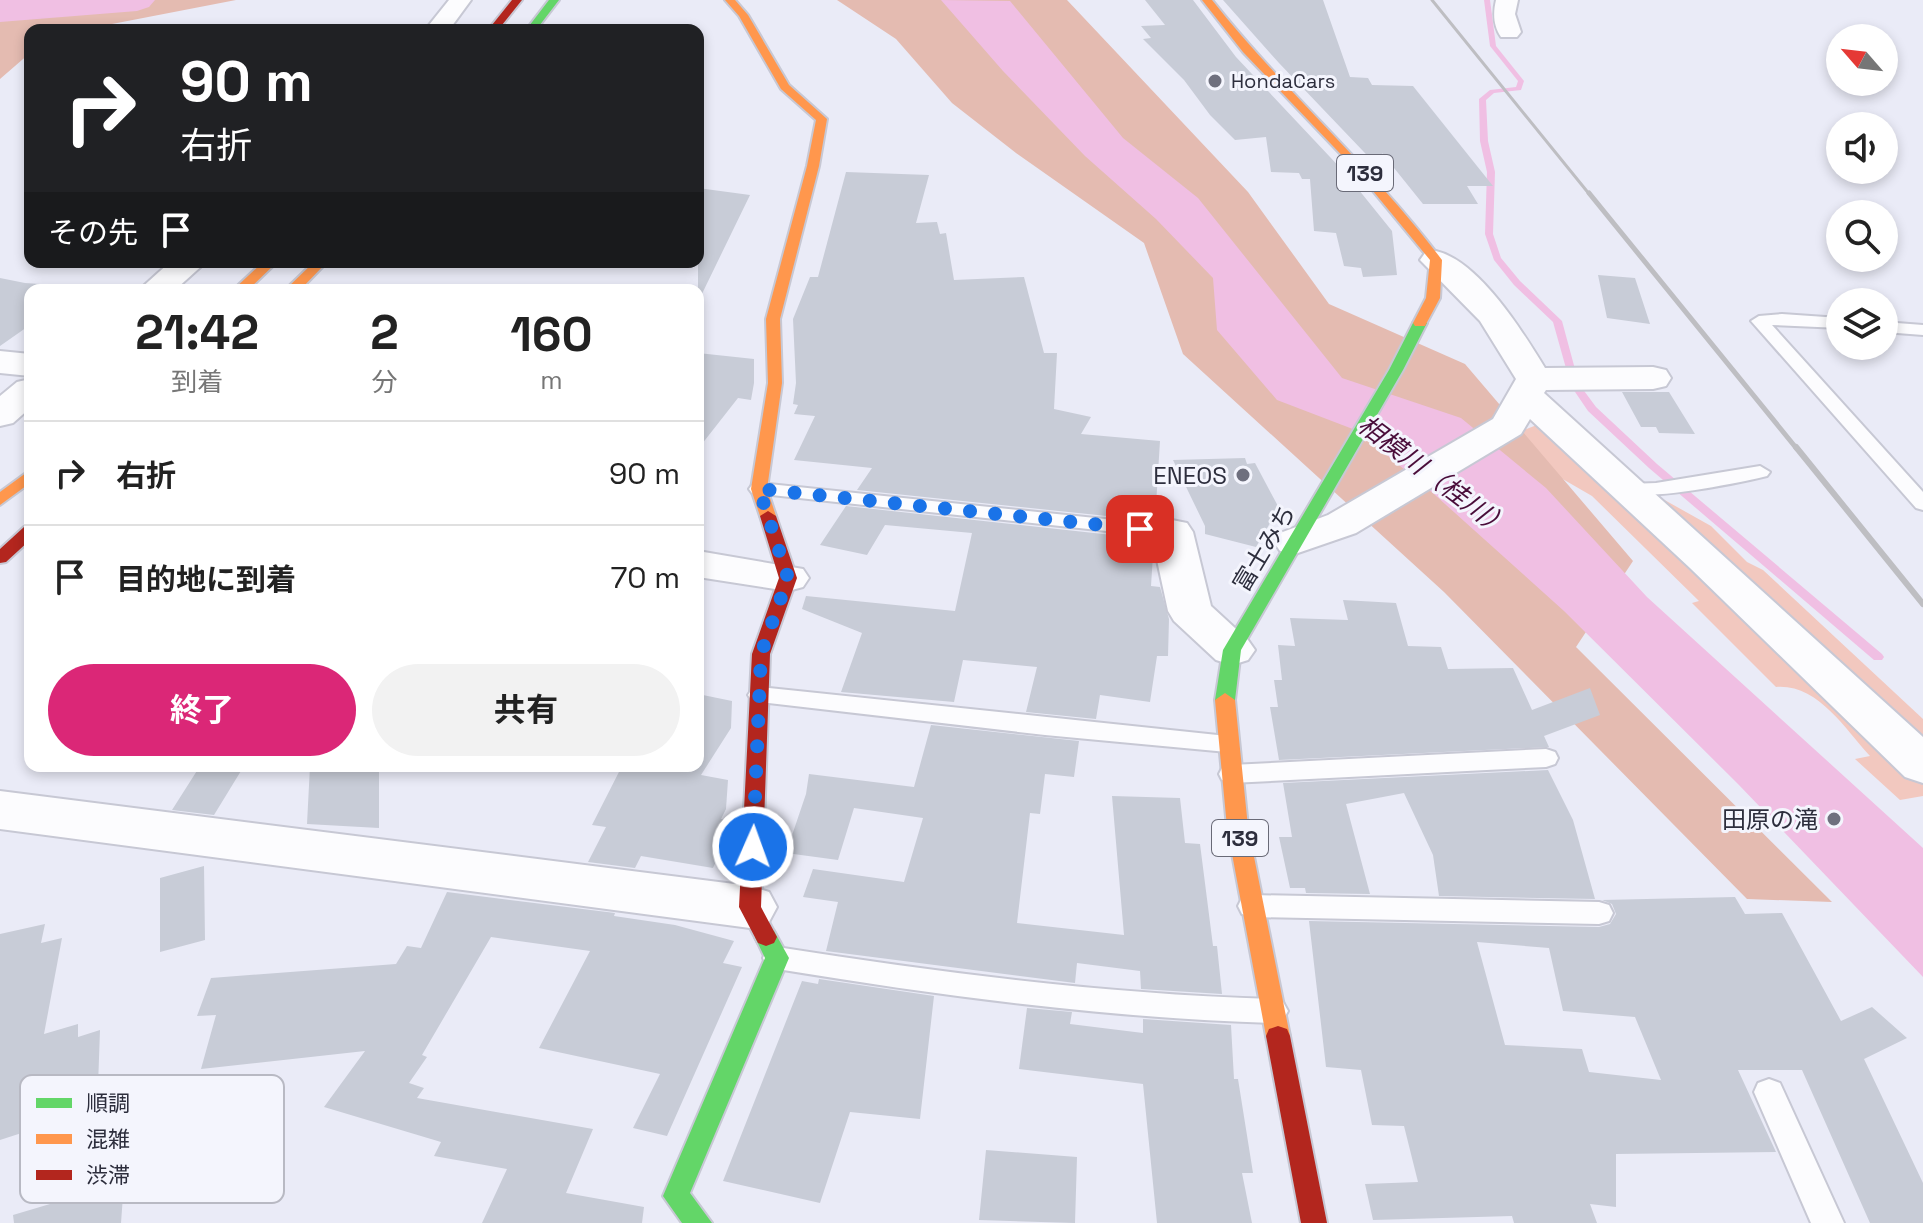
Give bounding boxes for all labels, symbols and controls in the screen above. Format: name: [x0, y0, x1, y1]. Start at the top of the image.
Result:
north arrow: [1826, 24, 1898, 96]
map controls: [1826, 24, 1898, 360]
text: 90 m: [180, 46, 313, 117]
icon: right: [48, 56, 152, 160]
place label: HondaCars: [1231, 68, 1335, 94]
marker: HondaCars: [1206, 72, 1224, 90]
button: sound: [1826, 112, 1898, 184]
text: 右折: [180, 123, 252, 169]
road number: 139: [1337, 155, 1393, 191]
button: search: [1826, 200, 1898, 272]
icon: arrive: [154, 208, 198, 252]
text: その先: [48, 213, 138, 252]
button: layers: [1826, 288, 1898, 360]
text: 21:42: [135, 302, 259, 363]
text: 2: [370, 302, 399, 363]
text: 160: [510, 304, 593, 365]
text: m: [540, 363, 563, 397]
text: 到着: [171, 365, 223, 399]
text: 分: [372, 365, 398, 399]
water label: 相模川（桂川）: [1351, 408, 1517, 544]
icon: right: [48, 451, 92, 495]
text: 90 m: [609, 454, 680, 493]
text: 右折: [116, 456, 176, 495]
place label: ENEOS: [1153, 460, 1227, 491]
marker: ENEOS: [1234, 466, 1252, 484]
pin: [1106, 495, 1174, 563]
street label: 富士みち: [1226, 499, 1302, 597]
icon: arrive: [1118, 507, 1162, 551]
icon: arrive: [48, 555, 92, 599]
text: 70 m: [611, 558, 680, 597]
text: 目的地に到着: [116, 560, 296, 599]
button: 終了: [48, 664, 356, 756]
button: 共有: [372, 664, 680, 756]
place label: 田原の滝: [1722, 804, 1818, 835]
position arrow: [711, 805, 795, 889]
marker: 田原の滝: [1825, 810, 1843, 828]
road number: 139: [1212, 820, 1268, 856]
legend: [20, 1075, 284, 1203]
text: 順調: [86, 1089, 130, 1117]
text: 混雑: [86, 1125, 130, 1153]
text: 渋滞: [86, 1161, 130, 1189]

